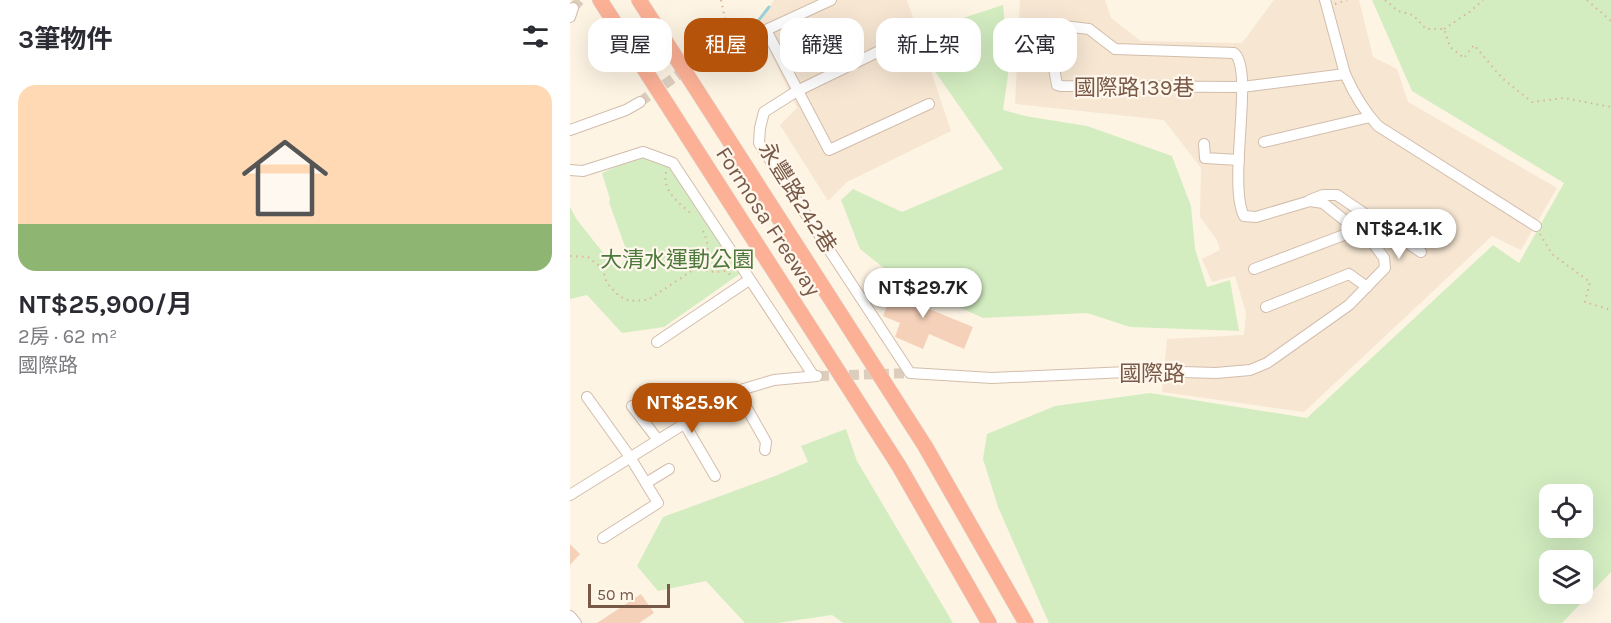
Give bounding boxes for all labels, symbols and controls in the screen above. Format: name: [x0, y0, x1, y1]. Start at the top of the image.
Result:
chip: 買屋: [588, 18, 672, 72]
chip: 租屋: [684, 18, 768, 72]
chip: 篩選: [780, 18, 864, 72]
chip: 新上架: [876, 18, 981, 72]
chip: 公寓: [993, 18, 1077, 72]
icon: filters: [519, 20, 552, 53]
text: 3筆物件: [18, 24, 112, 55]
street label: 國際路139巷: [1073, 75, 1195, 101]
icon: home: [231, 124, 339, 232]
street label: 永豐路242巷: [753, 137, 842, 258]
street label: Formosa Freeway: [710, 142, 826, 301]
pin: NT$24.1K: [1337, 209, 1461, 260]
text: NT$24.1K: [1355, 217, 1443, 240]
park label: 大清水運動公園: [600, 247, 754, 273]
pin: NT$29.7K: [861, 268, 985, 319]
text: NT$29.7K: [878, 276, 968, 299]
text: NT$25,900/月: [18, 289, 193, 320]
text: 2房 · 62 m²: [18, 325, 117, 348]
text: 國際路: [18, 354, 78, 377]
street label: 國際路: [1119, 361, 1185, 387]
pin: NT$25.9K: [630, 383, 754, 434]
text: NT$25.9K: [646, 391, 738, 414]
map controls: [1539, 484, 1593, 604]
button: locate: [1539, 484, 1593, 538]
button: layers: [1539, 550, 1593, 604]
scale bar: [588, 581, 670, 608]
text: 50 m: [597, 585, 634, 604]

